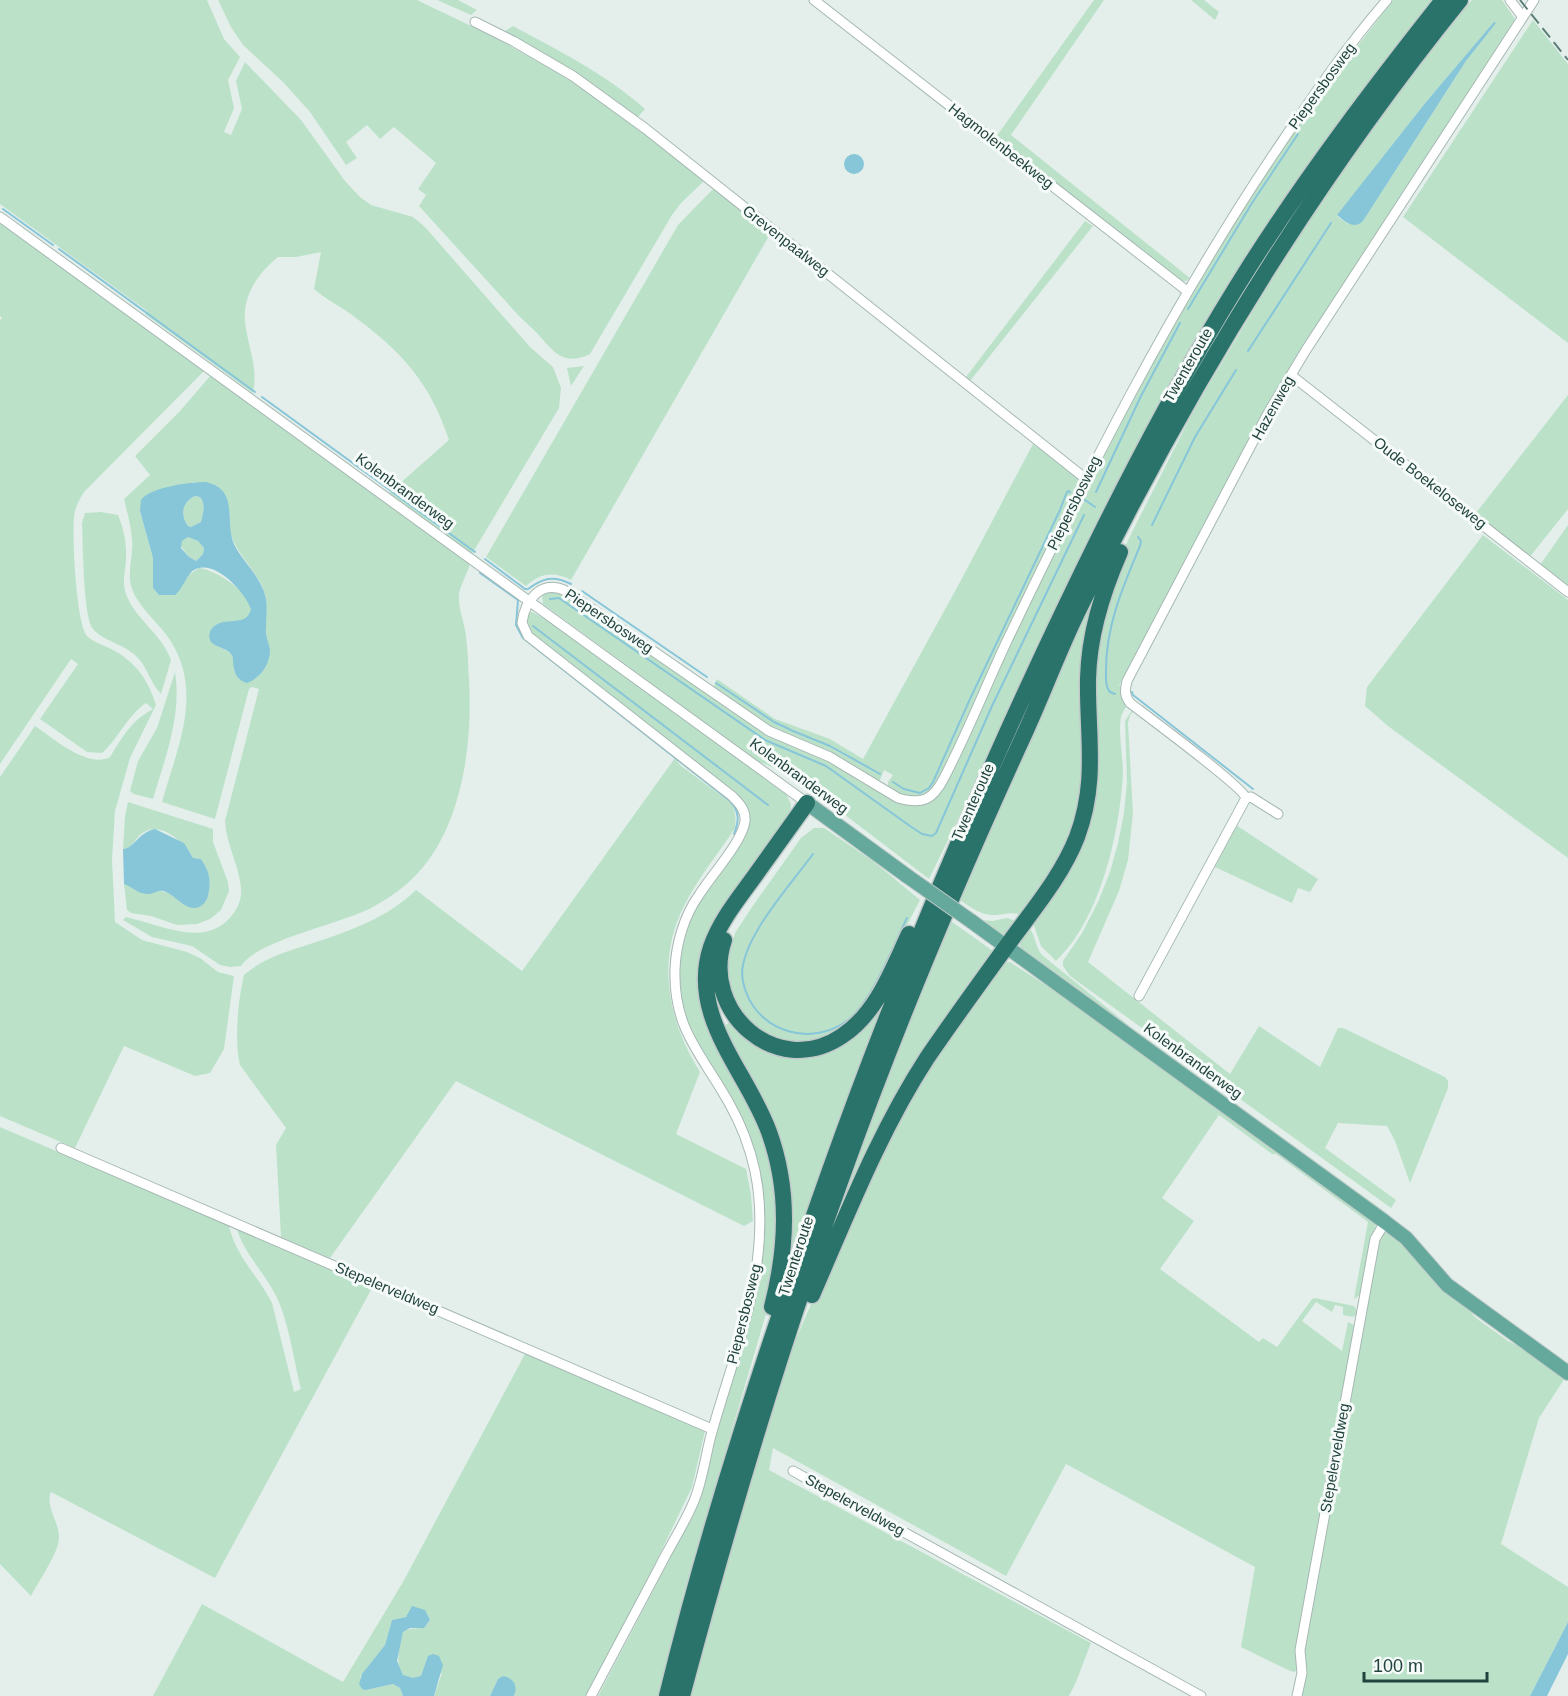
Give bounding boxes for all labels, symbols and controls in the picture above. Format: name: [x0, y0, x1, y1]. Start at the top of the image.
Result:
street label: Piepersbosweg: [1285, 39, 1359, 132]
street label: Hagmolenbeekweg: [945, 99, 1057, 192]
street label: Grevenpaalweg: [740, 202, 833, 280]
street label: Twenteroute: [1160, 325, 1216, 405]
street label: Hazenweg: [1248, 373, 1297, 443]
street label: Oude Boekeloseweg: [1371, 433, 1490, 532]
street label: Kolenbranderweg: [353, 449, 458, 532]
street label: Piepersbosweg: [1043, 453, 1104, 553]
street label: Piepersbosweg: [562, 585, 657, 656]
street label: Kolenbranderweg: [747, 734, 852, 817]
street label: Twenteroute: [948, 761, 997, 843]
street label: Kolenbranderweg: [1141, 1019, 1246, 1102]
street label: Twenteroute: [775, 1214, 816, 1298]
street label: Stepelerveldweg: [333, 1258, 442, 1317]
street label: Piepersbosweg: [723, 1262, 764, 1366]
street label: Stepelerveldweg: [1317, 1402, 1353, 1514]
street label: Stepelerveldweg: [803, 1470, 908, 1539]
scale bar: [1364, 1645, 1487, 1683]
text: 100 m: [1373, 1656, 1423, 1676]

